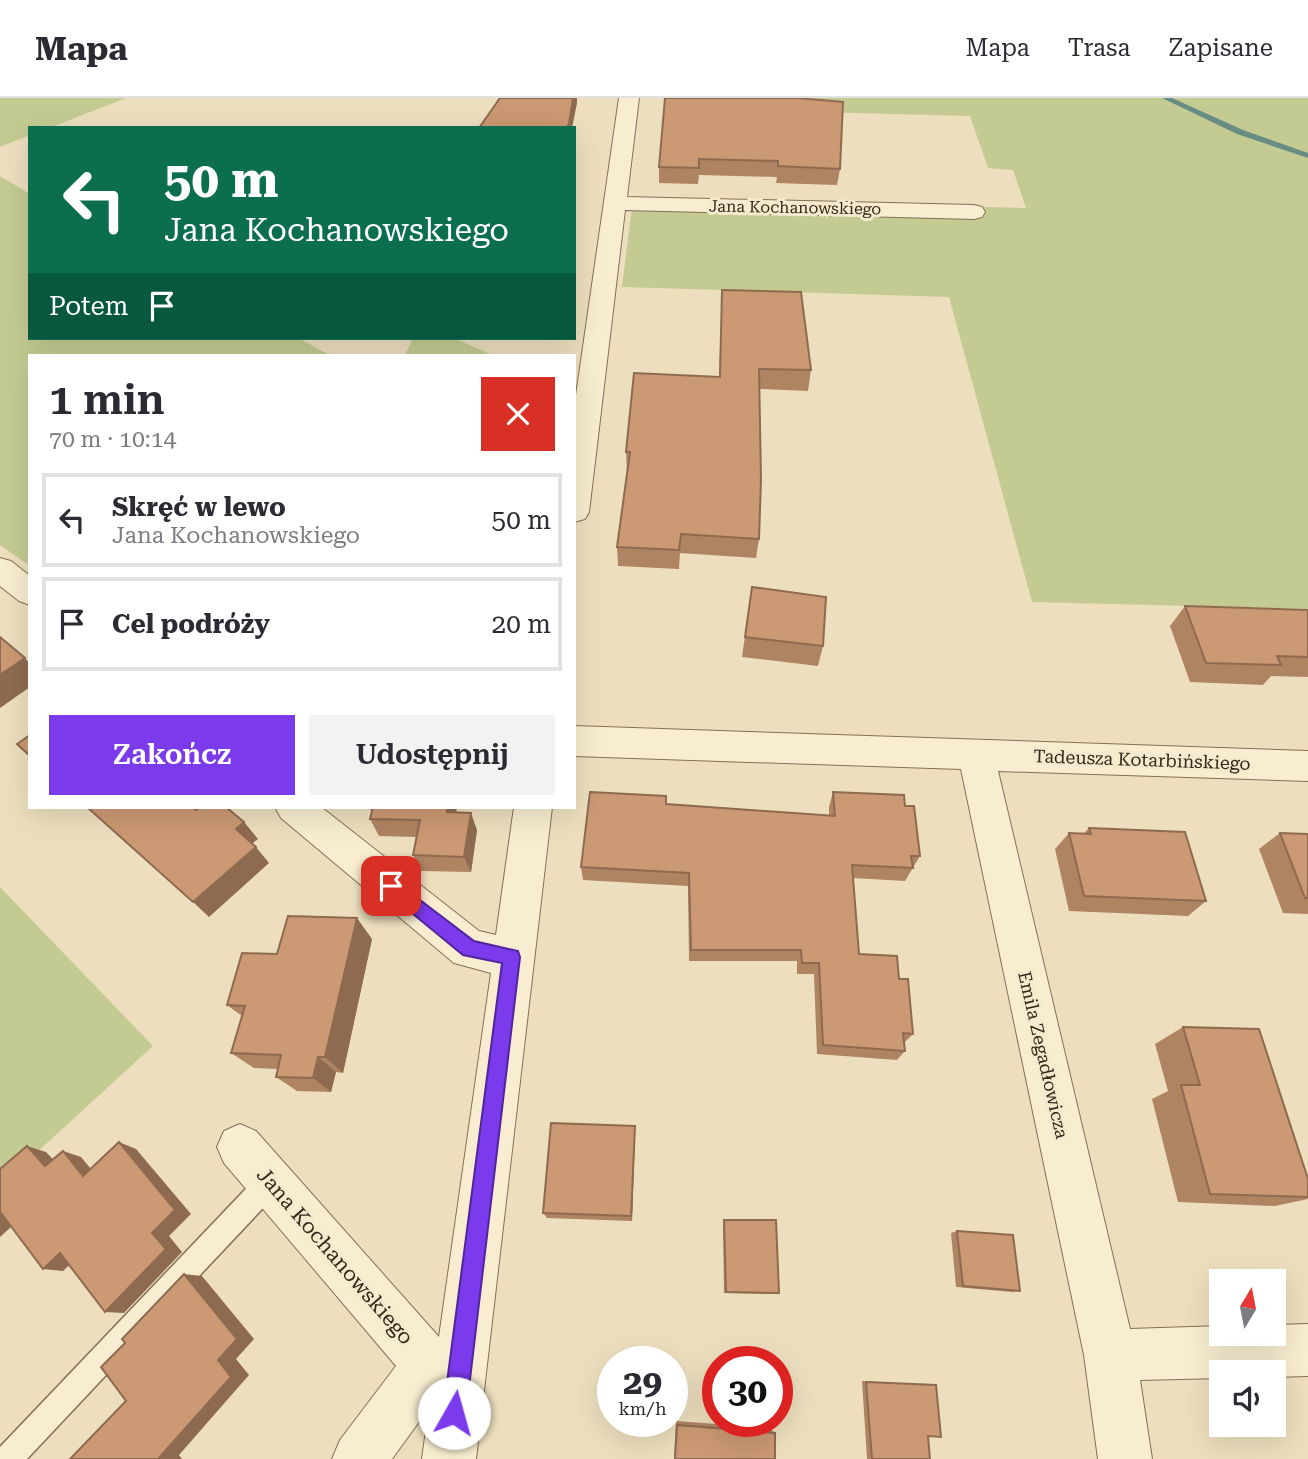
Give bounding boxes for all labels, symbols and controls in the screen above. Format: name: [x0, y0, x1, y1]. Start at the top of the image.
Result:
text: Mapa: [35, 29, 128, 68]
text: Mapa: [966, 34, 1030, 62]
text: Trasa: [1068, 34, 1130, 62]
text: Zapisane: [1168, 34, 1273, 62]
text: 50 m: [164, 152, 279, 209]
icon: left: [49, 154, 140, 245]
street label: Jana Kochanowskiego: [709, 196, 882, 219]
text: Jana Kochanowskiego: [164, 211, 509, 249]
icon: arrive: [143, 287, 181, 325]
text: Potem: [49, 291, 129, 321]
text: 1 min: [49, 375, 165, 424]
button: close: [481, 377, 555, 451]
text: 70 m · 10:14: [49, 426, 176, 453]
text: Skręć w lewo: [112, 492, 286, 522]
icon: left: [53, 501, 91, 539]
text: 50 m: [492, 505, 551, 535]
text: Jana Kochanowskiego: [112, 522, 360, 549]
icon: arrive: [53, 605, 91, 643]
text: Cel podróży: [112, 609, 270, 639]
text: 20 m: [492, 609, 551, 639]
button: Zakończ: [49, 715, 295, 795]
button: Udostępnij: [309, 715, 555, 795]
street label: Tadeusza Kotarbińskiego: [1033, 745, 1251, 774]
pin: [361, 856, 421, 916]
icon: arrive: [372, 867, 410, 905]
street label: Emila Zegadłowicza: [1014, 969, 1073, 1141]
street label: Jana Kochanowskiego: [252, 1163, 418, 1349]
north arrow: [1209, 1269, 1286, 1346]
map controls: [1209, 1269, 1286, 1437]
speed limit sign: 30: [702, 1346, 793, 1437]
button: sound: [1209, 1360, 1286, 1437]
text: 29: [623, 1362, 662, 1403]
position arrow: [417, 1376, 491, 1450]
text: km/h: [618, 1398, 667, 1419]

